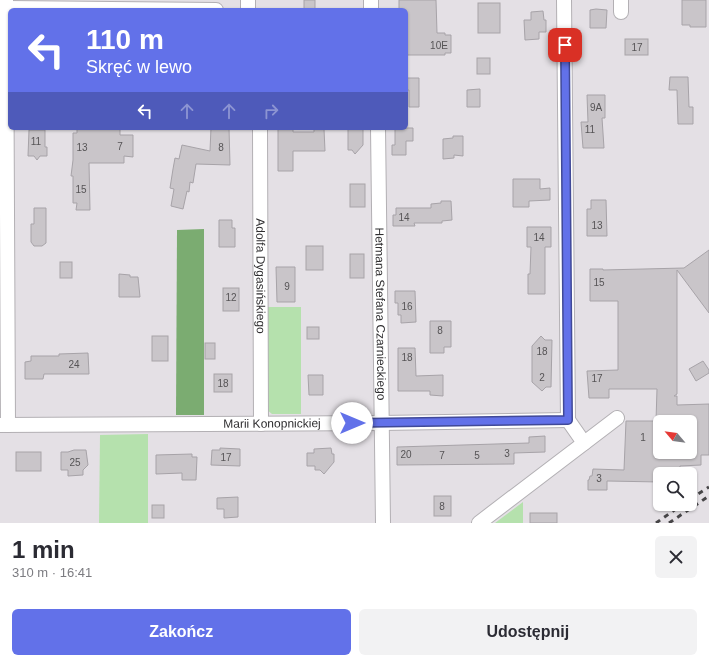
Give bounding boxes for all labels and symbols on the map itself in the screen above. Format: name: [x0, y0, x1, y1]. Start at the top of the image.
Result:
pin: [548, 28, 582, 62]
house number: 10E: [430, 40, 448, 51]
house number: 17: [631, 42, 643, 53]
house number: 9A: [590, 102, 602, 113]
house number: 11: [585, 124, 596, 135]
house number: 11: [31, 136, 42, 147]
house number: 7: [117, 141, 123, 152]
house number: 13: [76, 142, 88, 153]
house number: 8: [218, 142, 224, 153]
house number: 15: [75, 184, 87, 195]
house number: 14: [398, 212, 410, 223]
street label: Adolfa Dygasińskiego: [253, 218, 268, 334]
house number: 13: [591, 220, 603, 231]
street label: Hetmana Stefana Czarnieckiego: [372, 227, 388, 401]
house number: 14: [533, 232, 545, 243]
house number: 15: [593, 277, 605, 288]
house number: 9: [284, 281, 290, 292]
house number: 12: [225, 292, 237, 303]
house number: 16: [401, 301, 413, 312]
house number: 8: [437, 325, 443, 336]
house number: 18: [536, 346, 548, 357]
house number: 18: [401, 352, 413, 363]
house number: 24: [68, 359, 80, 370]
house number: 2: [539, 372, 545, 383]
house number: 17: [591, 373, 603, 384]
house number: 18: [217, 378, 229, 389]
position arrow: [331, 402, 373, 444]
north arrow: [653, 415, 697, 459]
street label: Marii Konopnickiej: [223, 416, 321, 431]
house number: 1: [640, 432, 646, 443]
house number: 3: [504, 448, 510, 459]
house number: 20: [400, 449, 412, 460]
house number: 7: [439, 450, 445, 461]
house number: 5: [474, 450, 480, 461]
house number: 17: [220, 452, 232, 463]
house number: 25: [69, 457, 81, 468]
house number: 3: [596, 473, 602, 484]
house number: 8: [439, 501, 445, 512]

